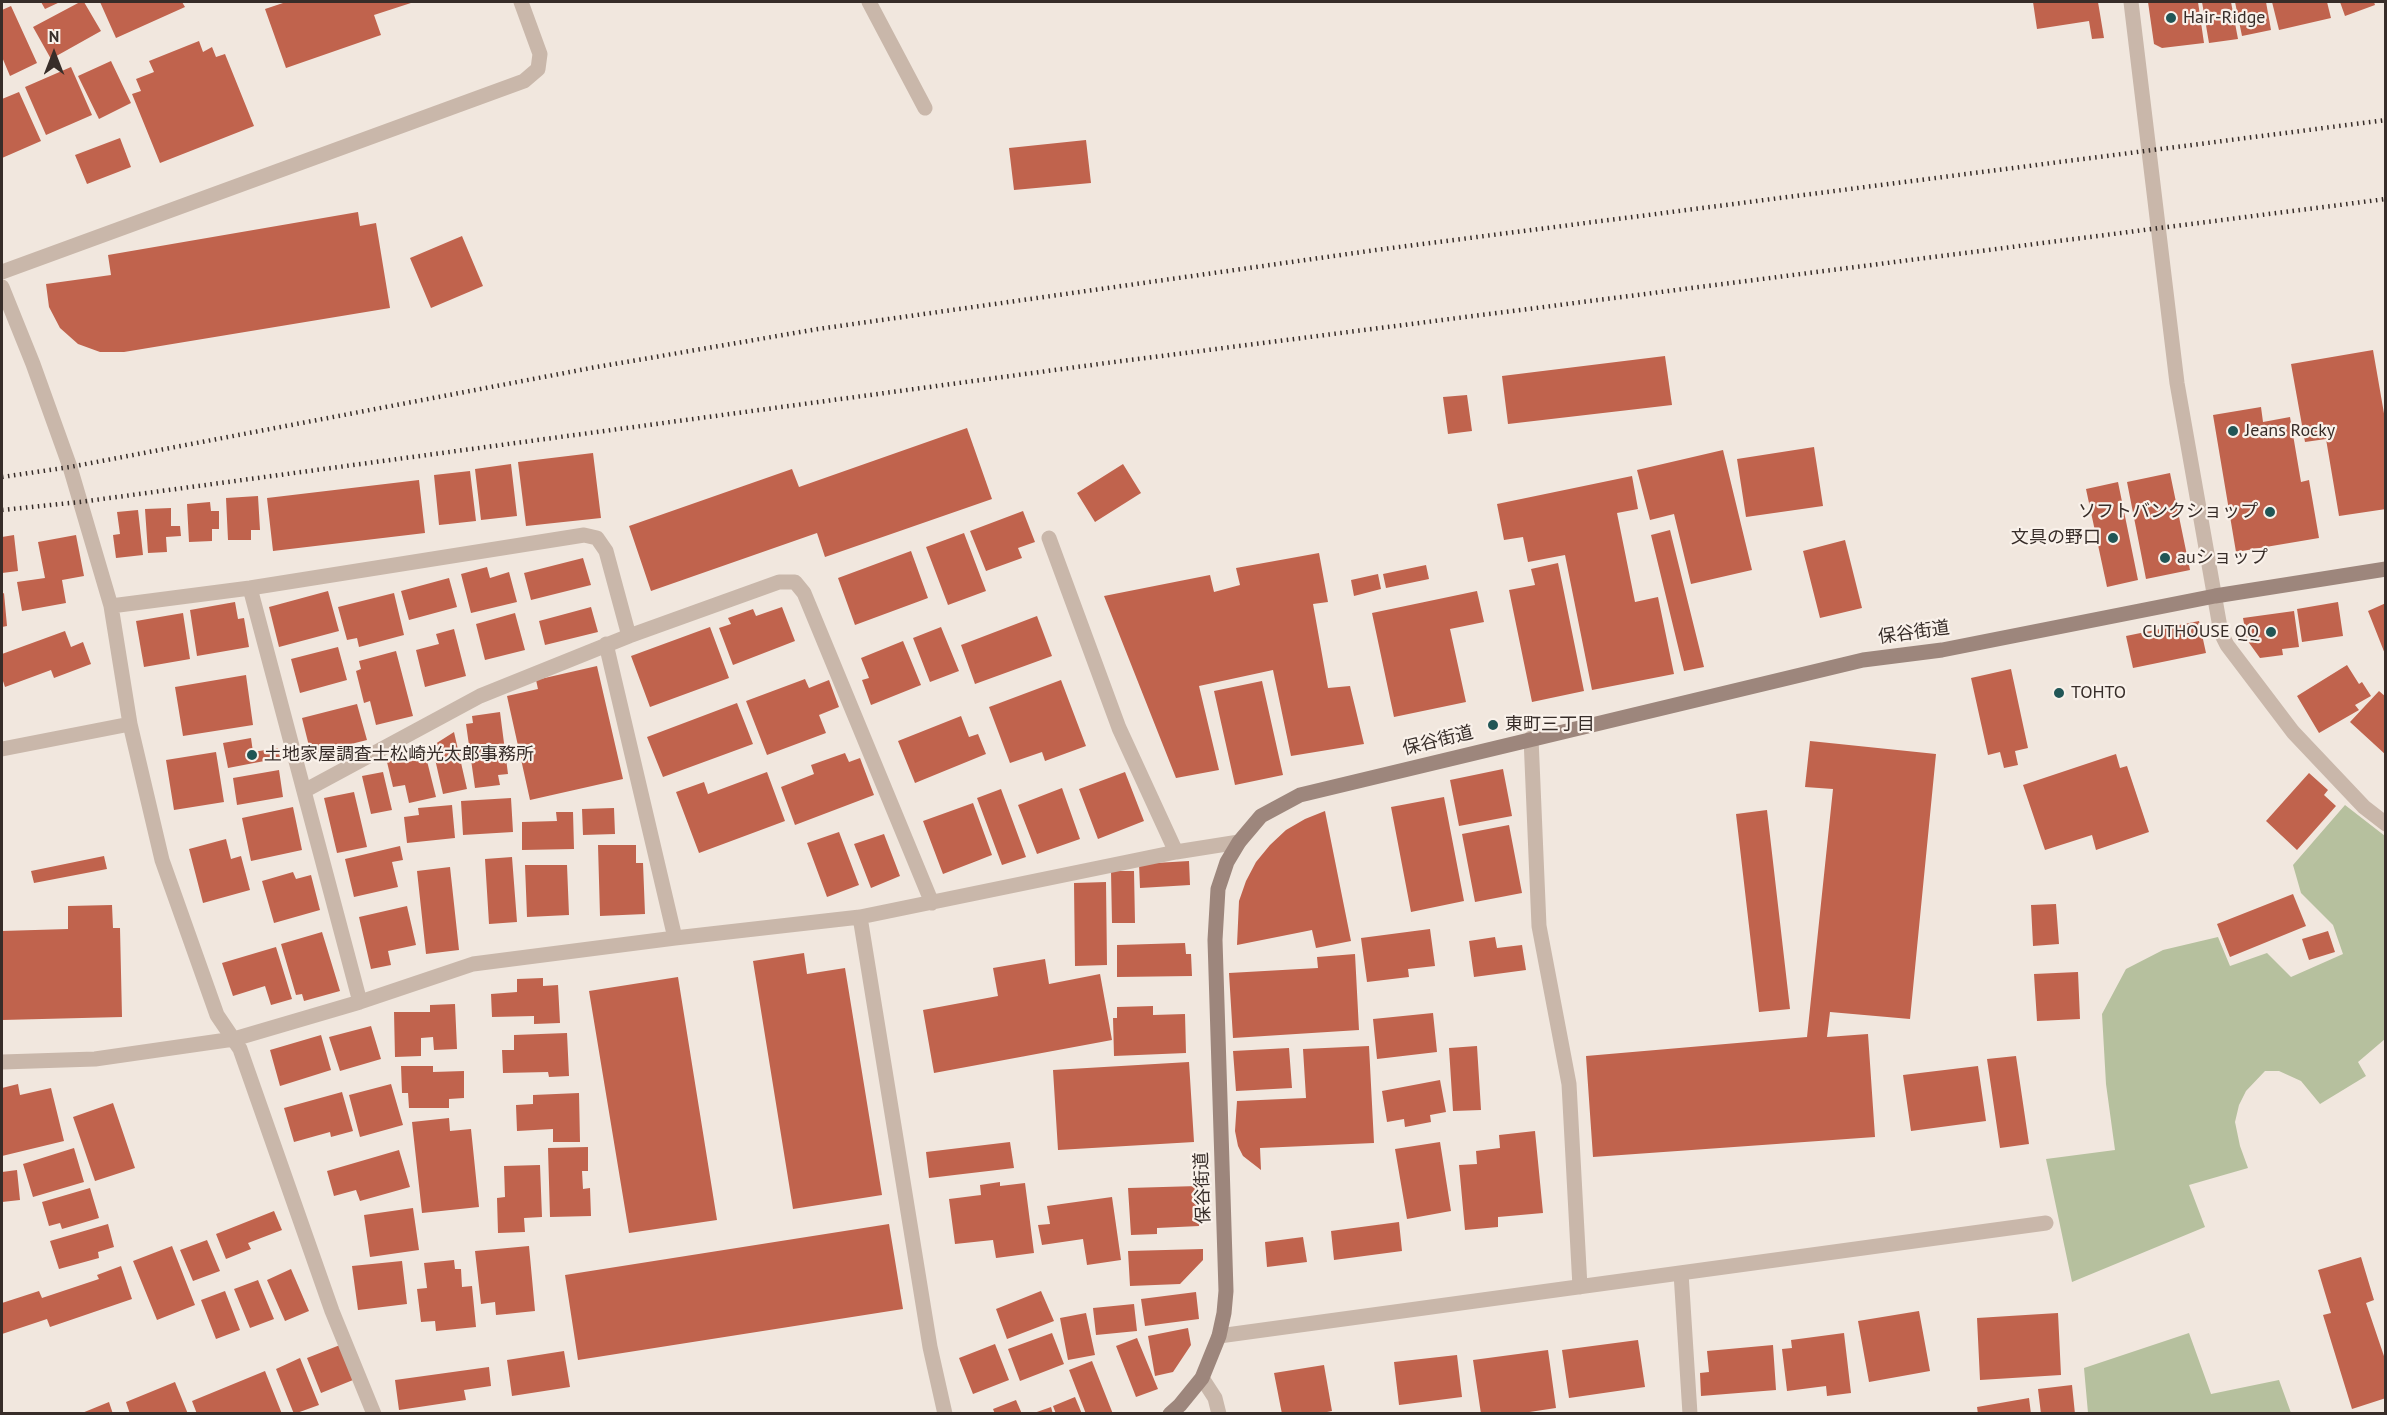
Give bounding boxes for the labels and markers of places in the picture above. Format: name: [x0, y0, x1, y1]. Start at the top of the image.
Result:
place label: Hair-Ridge: [2183, 7, 2265, 29]
marker: Hair-Ridge: [2164, 11, 2178, 25]
place label: Jeans Rocky: [2245, 420, 2335, 442]
marker: Jeans Rocky: [2226, 424, 2240, 438]
place label: ソフトバンクショップ: [2078, 501, 2258, 523]
marker: ソフトバンクショップ: [2263, 505, 2277, 519]
place label: 文具の野口: [2011, 527, 2101, 549]
marker: 文具の野口: [2106, 531, 2120, 545]
place label: auショップ: [2177, 547, 2268, 569]
marker: auショップ: [2158, 551, 2172, 565]
place label: CUTHOUSE QQ: [2142, 621, 2259, 643]
marker: CUTHOUSE QQ: [2264, 625, 2278, 639]
place label: TOHTO: [2071, 682, 2126, 704]
marker: TOHTO: [2052, 686, 2066, 700]
place label: 東町三丁目: [1505, 714, 1595, 736]
marker: 東町三丁目: [1486, 718, 1500, 732]
place label: 土地家屋調査士松崎光太郎事務所: [264, 744, 534, 766]
marker: 土地家屋調査士松崎光太郎事務所: [245, 748, 259, 762]

